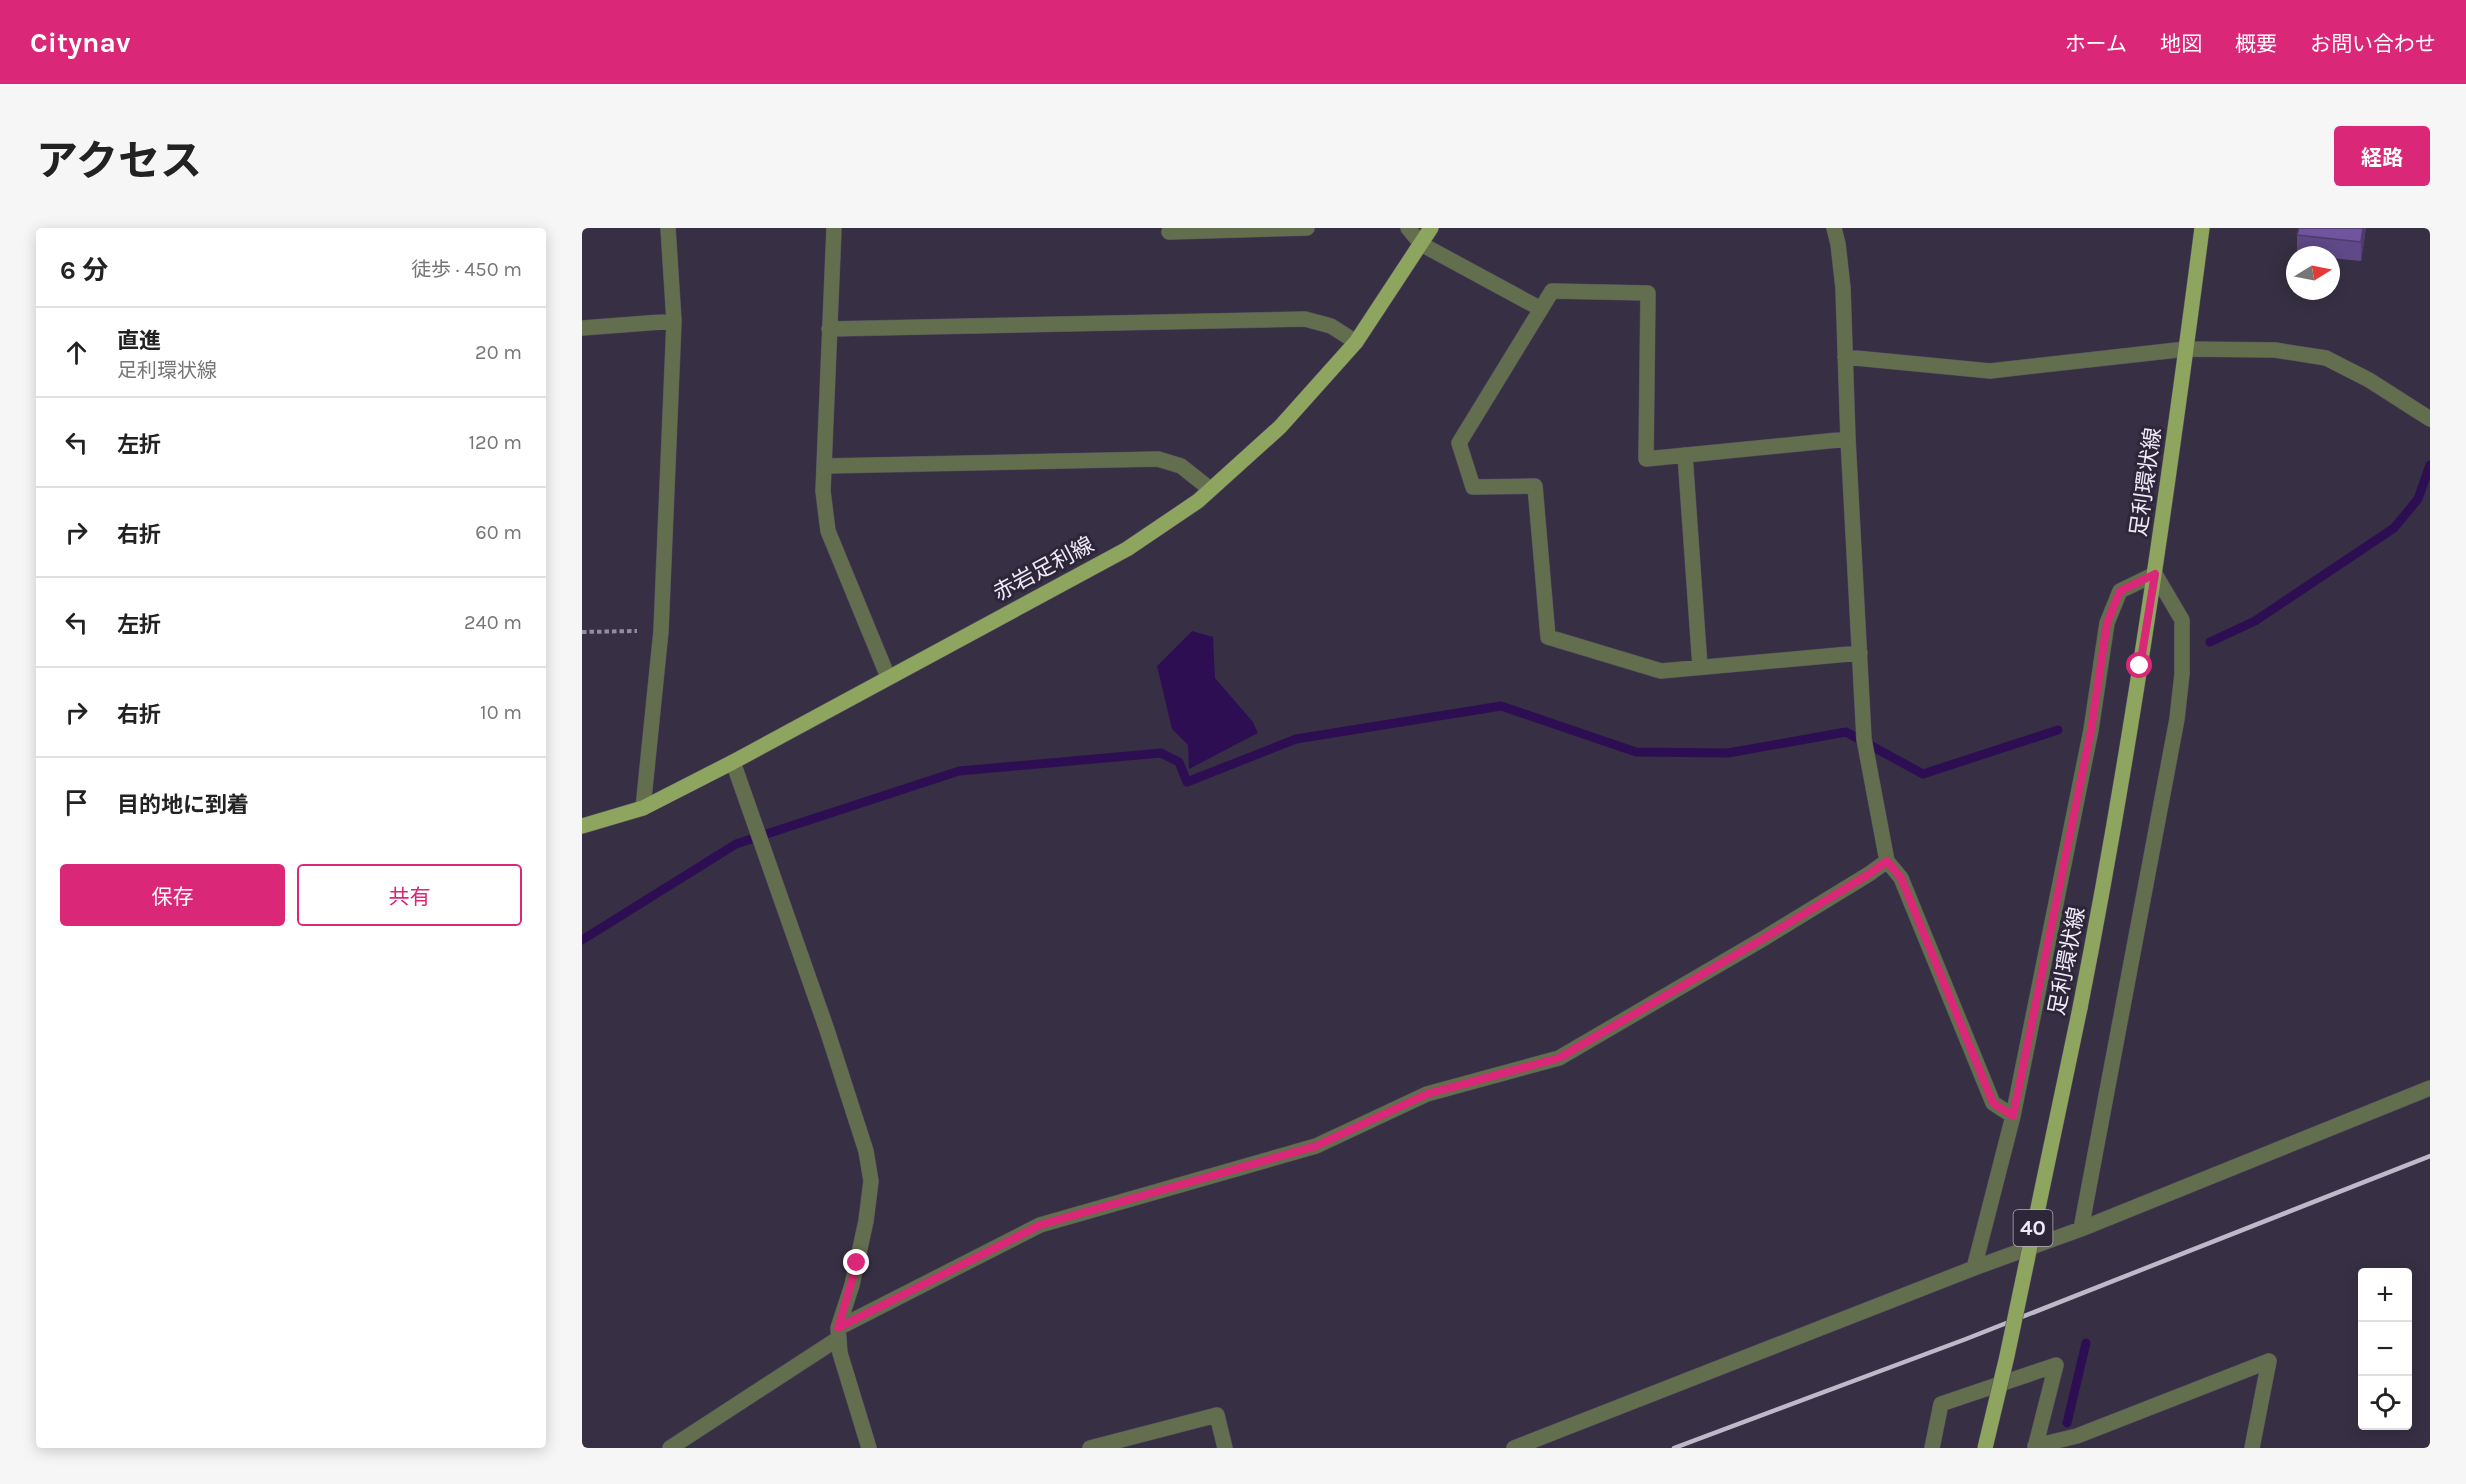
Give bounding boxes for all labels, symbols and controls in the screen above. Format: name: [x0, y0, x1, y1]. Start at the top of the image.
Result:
text: Citynav: [30, 26, 130, 59]
text: ホーム: [2065, 32, 2127, 56]
text: 地図: [2160, 32, 2202, 56]
text: 概要: [2235, 32, 2277, 56]
text: お問い合わせ: [2310, 32, 2436, 56]
button: 経路: [2334, 126, 2430, 186]
text: アクセス: [36, 136, 202, 186]
north arrow: [2286, 246, 2340, 300]
text: 6 分: [60, 255, 108, 286]
text: 徒歩 · 450 m: [411, 258, 522, 281]
text: 直進: [117, 328, 161, 354]
icon: ahead: [60, 336, 93, 369]
text: 20 m: [475, 341, 522, 364]
text: 足利環状線: [117, 359, 217, 382]
icon: left: [60, 426, 93, 459]
street label: 足利環状線: [2125, 426, 2167, 538]
text: 120 m: [468, 431, 522, 454]
text: 左折: [117, 432, 161, 458]
icon: right: [60, 516, 93, 549]
text: 60 m: [475, 521, 522, 544]
text: 右折: [117, 522, 161, 548]
street label: 赤岩足利線: [989, 532, 1098, 606]
icon: left: [60, 606, 93, 639]
text: 240 m: [464, 611, 522, 634]
text: 左折: [117, 612, 161, 638]
route start: [2126, 652, 2152, 678]
icon: right: [60, 696, 93, 729]
text: 10 m: [480, 701, 522, 724]
text: 右折: [117, 702, 161, 728]
icon: arrive: [60, 786, 93, 819]
text: 目的地に到着: [117, 792, 249, 818]
button: 保存: [60, 864, 285, 926]
button: 共有: [297, 864, 522, 926]
street label: 足利環状線: [2044, 905, 2090, 1018]
road number: 40: [2014, 1210, 2052, 1246]
route end: [843, 1249, 869, 1275]
map controls: [2358, 1268, 2412, 1430]
button: +: [2358, 1268, 2412, 1322]
button: −: [2358, 1322, 2412, 1376]
button: locate: [2358, 1376, 2412, 1430]

